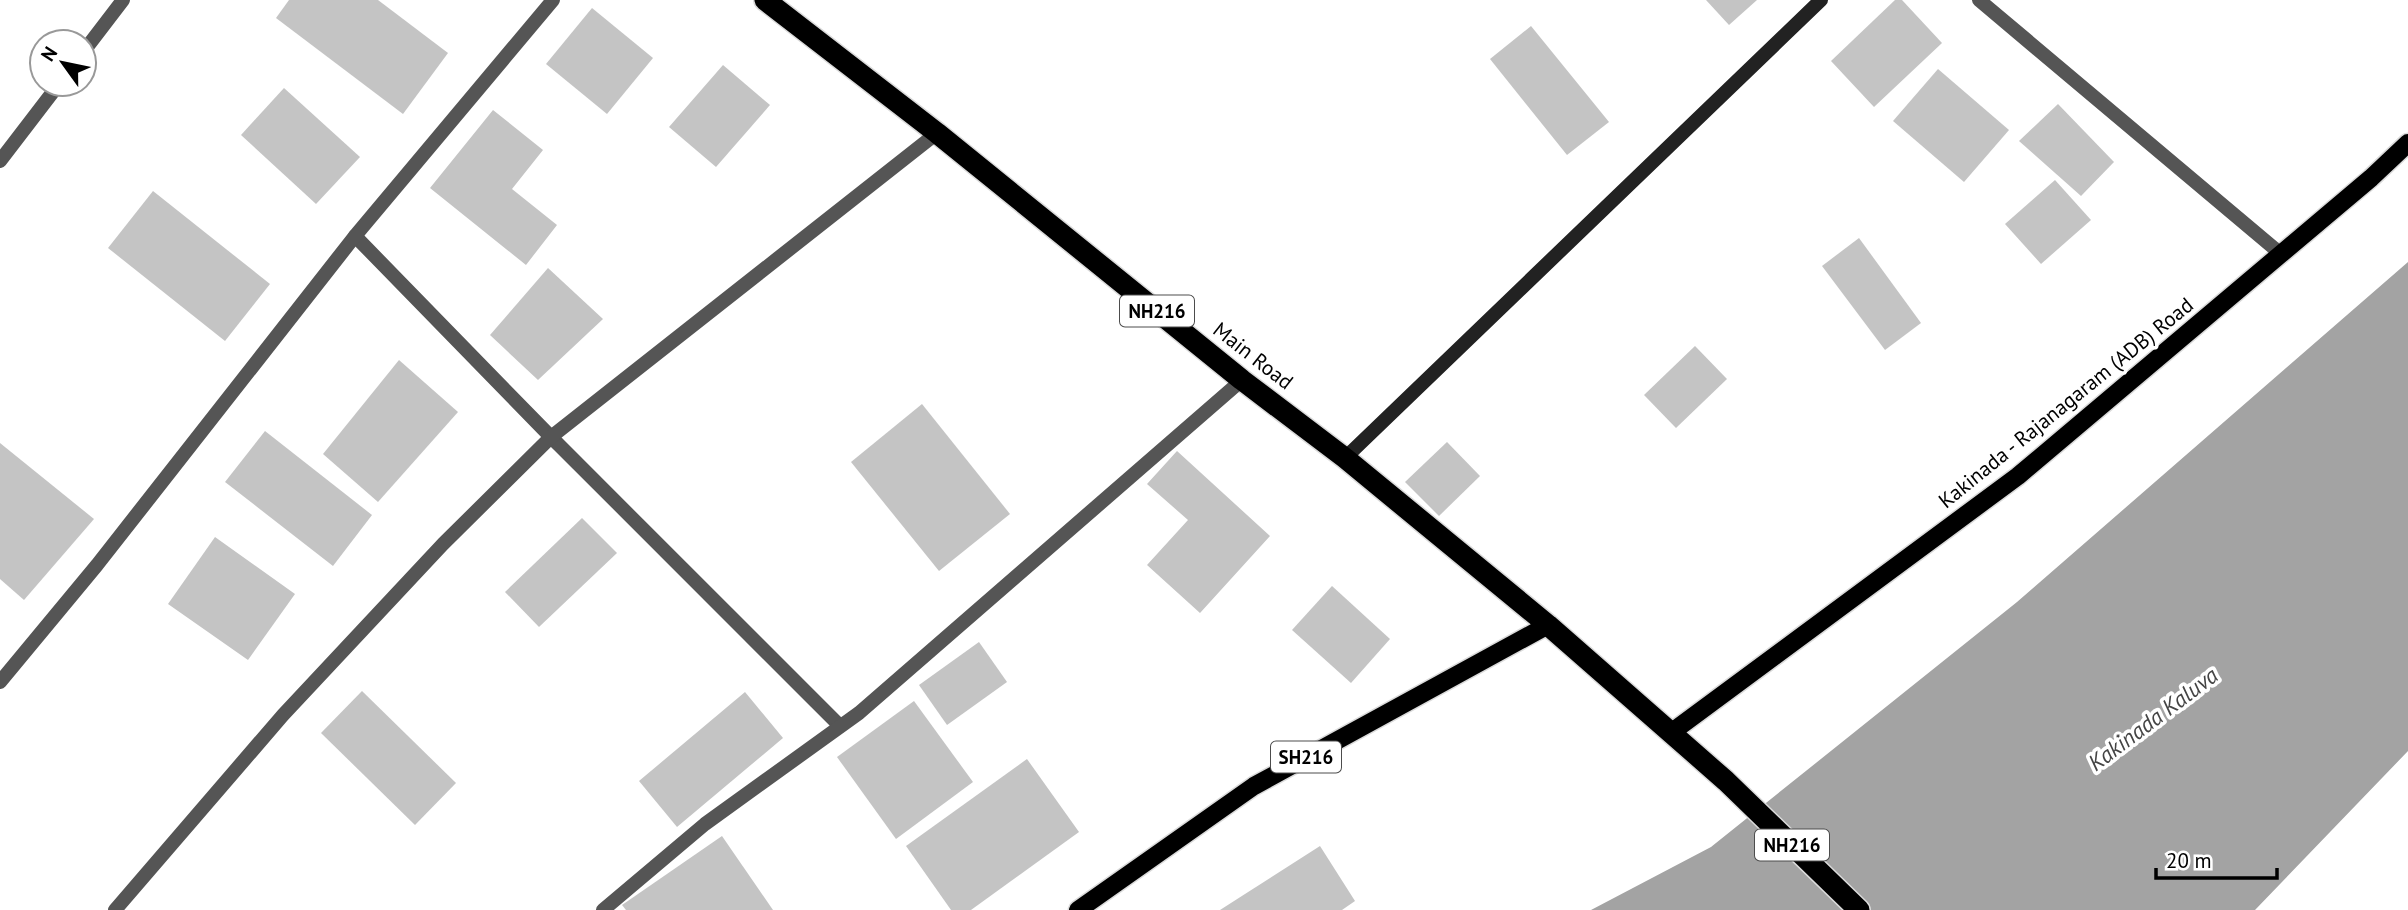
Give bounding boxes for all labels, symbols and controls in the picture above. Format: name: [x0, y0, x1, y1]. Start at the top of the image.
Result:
north arrow: [28, 28, 98, 98]
text: N: [35, 42, 62, 66]
street label: Kakinada - Rajanagaram (ADB) Road: [1933, 291, 2199, 514]
road number: NH216: [1120, 296, 1194, 326]
street label: Main Road: [1208, 316, 1299, 395]
water label: Kakinada Kaluva: [2082, 660, 2223, 777]
road number: SH216: [1271, 742, 1341, 772]
road number: NH216: [1755, 830, 1829, 860]
scale bar: [2156, 836, 2277, 880]
text: 20 m: [2166, 847, 2212, 874]

